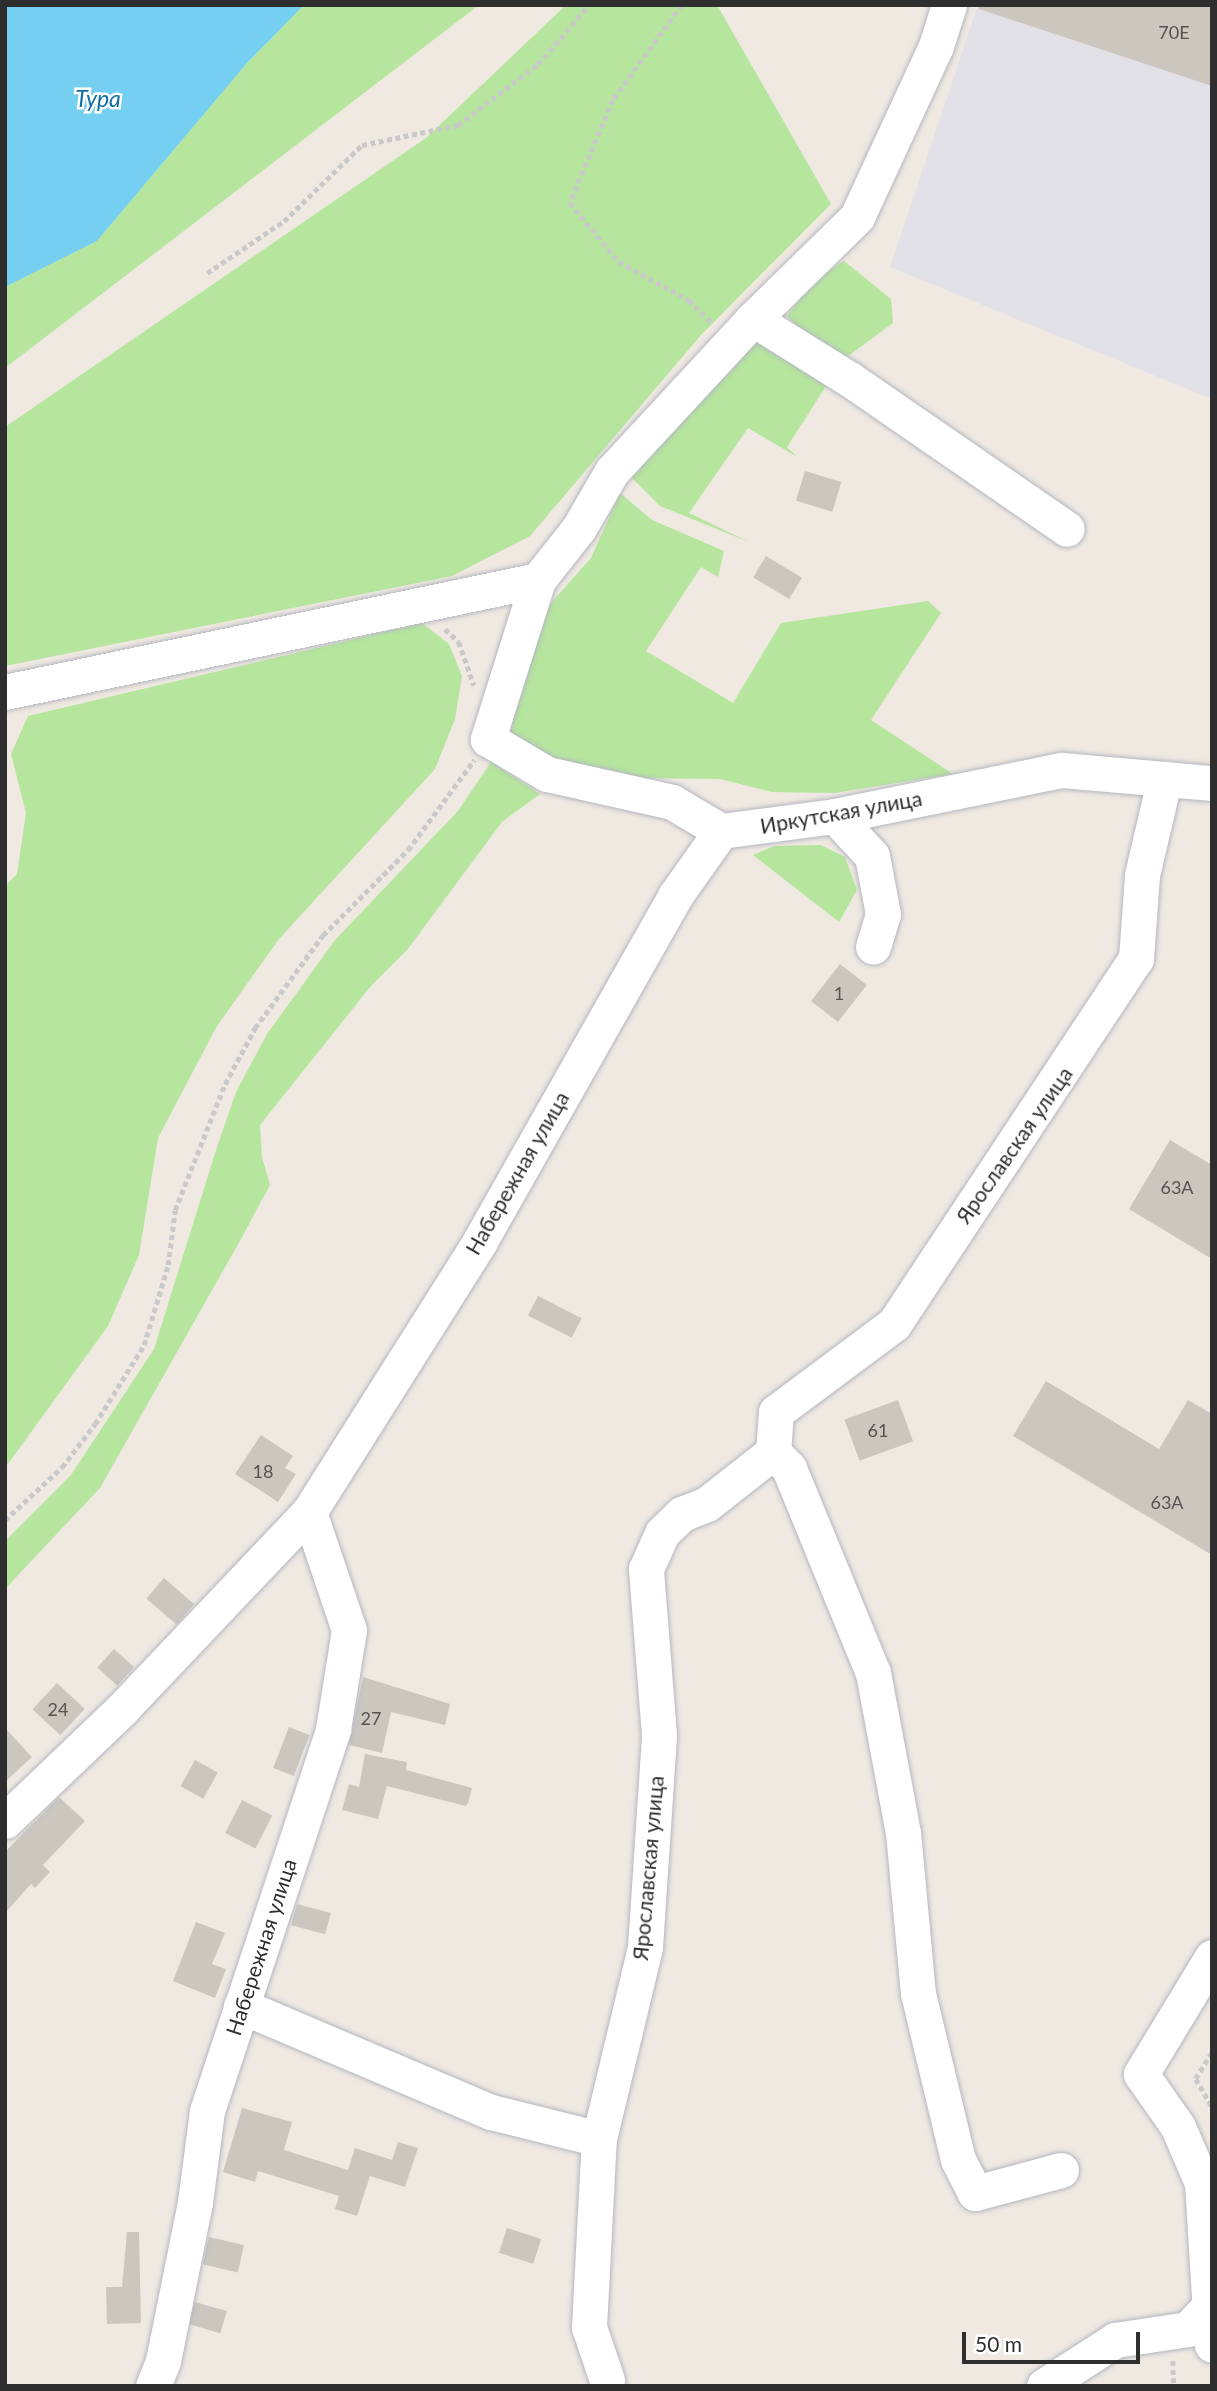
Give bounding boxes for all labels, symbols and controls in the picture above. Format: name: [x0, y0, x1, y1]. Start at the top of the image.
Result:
house number: 70Е: [1158, 21, 1190, 43]
water label: Тура: [75, 84, 121, 112]
street label: Иркутская улица: [758, 785, 924, 839]
house number: 1: [834, 982, 844, 1004]
street label: Ярославская улица: [951, 1062, 1077, 1228]
street label: Набережная улица: [460, 1087, 574, 1259]
house number: 63А: [1160, 1176, 1194, 1198]
house number: 61: [868, 1419, 888, 1441]
house number: 18: [253, 1460, 273, 1482]
house number: 63А: [1150, 1491, 1184, 1513]
house number: 24: [48, 1698, 68, 1720]
house number: 27: [361, 1707, 381, 1729]
street label: Ярославская улица: [627, 1775, 669, 1961]
street label: Набережная улица: [221, 1856, 301, 2038]
scale bar: [965, 2318, 1144, 2362]
text: 50 m: [975, 2331, 1022, 2356]

